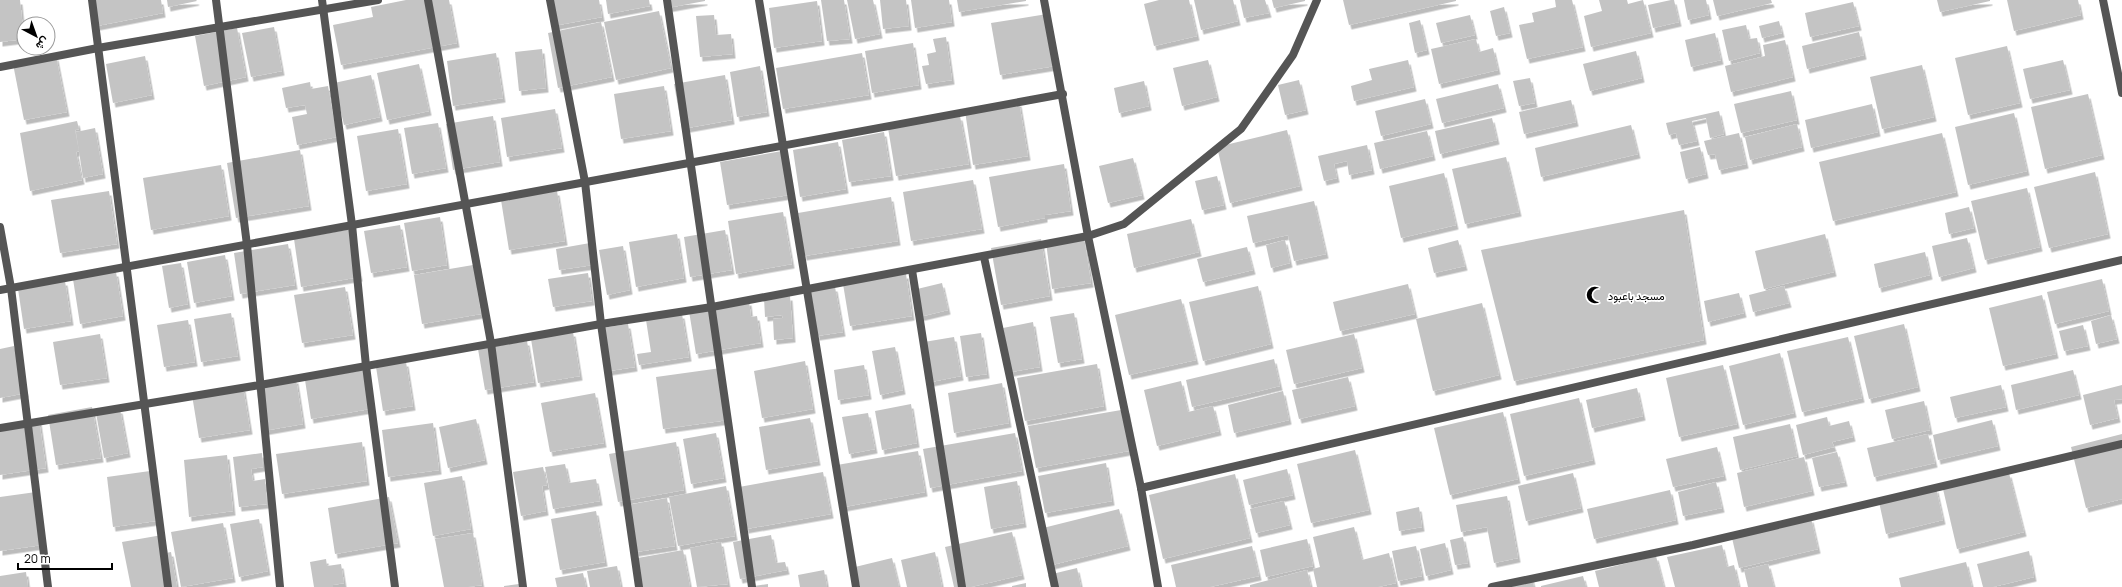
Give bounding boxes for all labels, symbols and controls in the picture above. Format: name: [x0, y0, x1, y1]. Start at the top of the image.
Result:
north arrow: [16, 16, 56, 56]
text: ش: [33, 34, 53, 54]
mosque icon: مسجد باعبود: [1585, 285, 1605, 305]
place label: مسجد باعبود: [1608, 288, 1665, 303]
scale bar: [18, 545, 112, 571]
text: 20 m: [24, 550, 51, 567]

